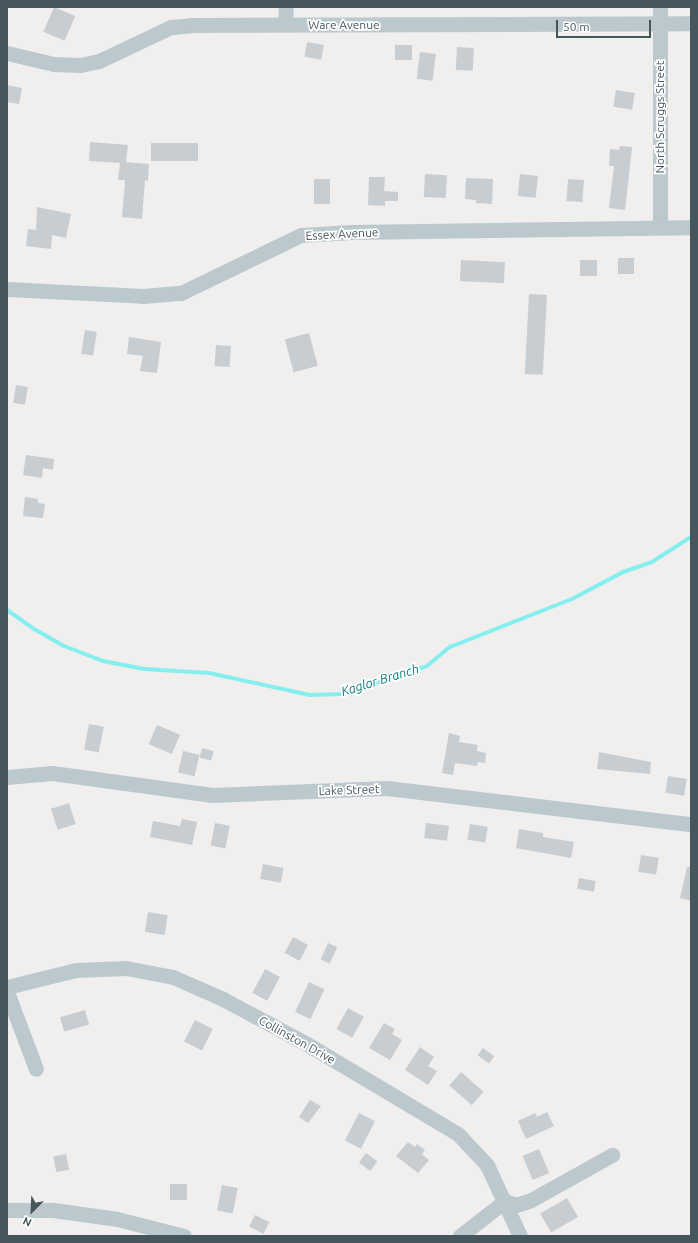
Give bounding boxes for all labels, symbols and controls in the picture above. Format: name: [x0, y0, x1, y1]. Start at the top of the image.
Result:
scale bar: [558, 12, 653, 38]
street label: Ware Avenue: [308, 18, 380, 32]
text: 50 m: [563, 20, 590, 33]
street label: North Scruggs Street: [653, 61, 667, 173]
street label: Essex Avenue: [305, 225, 379, 243]
water label: Kaglor Branch: [339, 661, 421, 699]
street label: Lake Street: [318, 782, 380, 798]
street label: Collinston Drive: [256, 1013, 338, 1067]
north arrow: [12, 1191, 52, 1231]
text: N: [21, 1215, 33, 1229]

